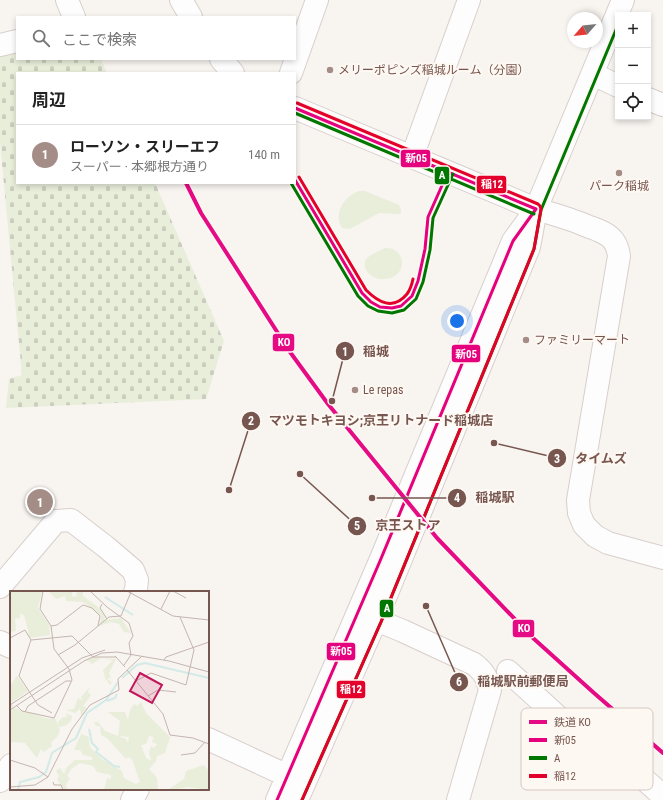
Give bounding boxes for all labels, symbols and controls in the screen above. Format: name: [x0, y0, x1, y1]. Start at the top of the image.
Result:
north arrow: [567, 12, 603, 48]
map controls: [615, 12, 651, 120]
button: +: [615, 12, 651, 48]
search box: [16, 16, 296, 60]
icon: search: [30, 27, 52, 49]
text: ここで検索: [62, 31, 137, 49]
button: −: [615, 48, 651, 84]
place label: メリーポピンズ稲城ルーム（分園）: [338, 63, 529, 77]
marker: メリーポピンズ稲城ルーム（分園）: [325, 65, 335, 75]
button: locate: [615, 84, 651, 120]
text: 周辺: [32, 90, 66, 110]
text: ローソン・スリーエフ: [70, 138, 220, 156]
text: 1: [42, 147, 48, 162]
text: 140 m: [248, 147, 280, 162]
line badge: 新05: [400, 149, 431, 168]
text: 新05: [405, 152, 427, 165]
text: スーパー · 本郷根方通り: [70, 159, 209, 174]
line badge: A: [434, 166, 450, 185]
marker: パーク稲城: [614, 168, 624, 178]
text: A: [439, 169, 446, 182]
line badge: 稲12: [476, 175, 507, 194]
text: 稲12: [481, 178, 503, 191]
place label: パーク稲城: [589, 179, 649, 193]
your location: [447, 311, 467, 331]
line badge: KO: [272, 333, 295, 352]
place label: ファミリーマート: [534, 333, 630, 347]
marker: ファミリーマート: [521, 335, 531, 345]
text: KO: [278, 336, 291, 349]
callout: 稲城: [335, 339, 397, 364]
text: 稲城: [363, 344, 389, 359]
line badge: 新05: [451, 344, 481, 363]
text: 1: [342, 345, 348, 359]
text: 新05: [455, 348, 477, 361]
place label: Le repas: [363, 383, 403, 397]
marker: Le repas: [350, 385, 360, 395]
callout: マツモトキヨシ;京王リトナード稲城店: [241, 408, 502, 433]
text: マツモトキヨシ;京王リトナード稲城店: [269, 413, 493, 428]
text: 2: [248, 414, 254, 428]
callout: タイムズ: [547, 446, 635, 471]
text: タイムズ: [575, 451, 627, 466]
text: 3: [554, 452, 560, 466]
callout: 稲城駅: [447, 485, 522, 510]
pin: 1: [27, 487, 53, 517]
text: 稲城駅: [475, 490, 515, 505]
text: 4: [454, 491, 460, 505]
callout: 京王ストア: [347, 513, 448, 538]
text: 京王ストア: [375, 518, 441, 533]
text: 5: [354, 519, 360, 533]
inset map: [10, 591, 209, 790]
line badge: A: [379, 599, 394, 618]
text: A: [384, 602, 391, 615]
line badge: KO: [512, 619, 535, 638]
text: KO: [518, 622, 531, 635]
line badge: 新05: [326, 642, 356, 661]
text: 新05: [330, 645, 352, 658]
callout: 稲城駅前郵便局: [449, 669, 576, 694]
text: 稲城駅前郵便局: [477, 674, 569, 689]
text: 6: [456, 675, 462, 689]
line badge: 稲12: [336, 680, 366, 699]
text: 稲12: [340, 683, 362, 696]
legend: [521, 708, 653, 790]
text: 鉄道 KO: [554, 716, 591, 729]
text: 新05: [554, 734, 576, 747]
text: A: [554, 752, 561, 765]
text: 稲12: [554, 770, 576, 783]

